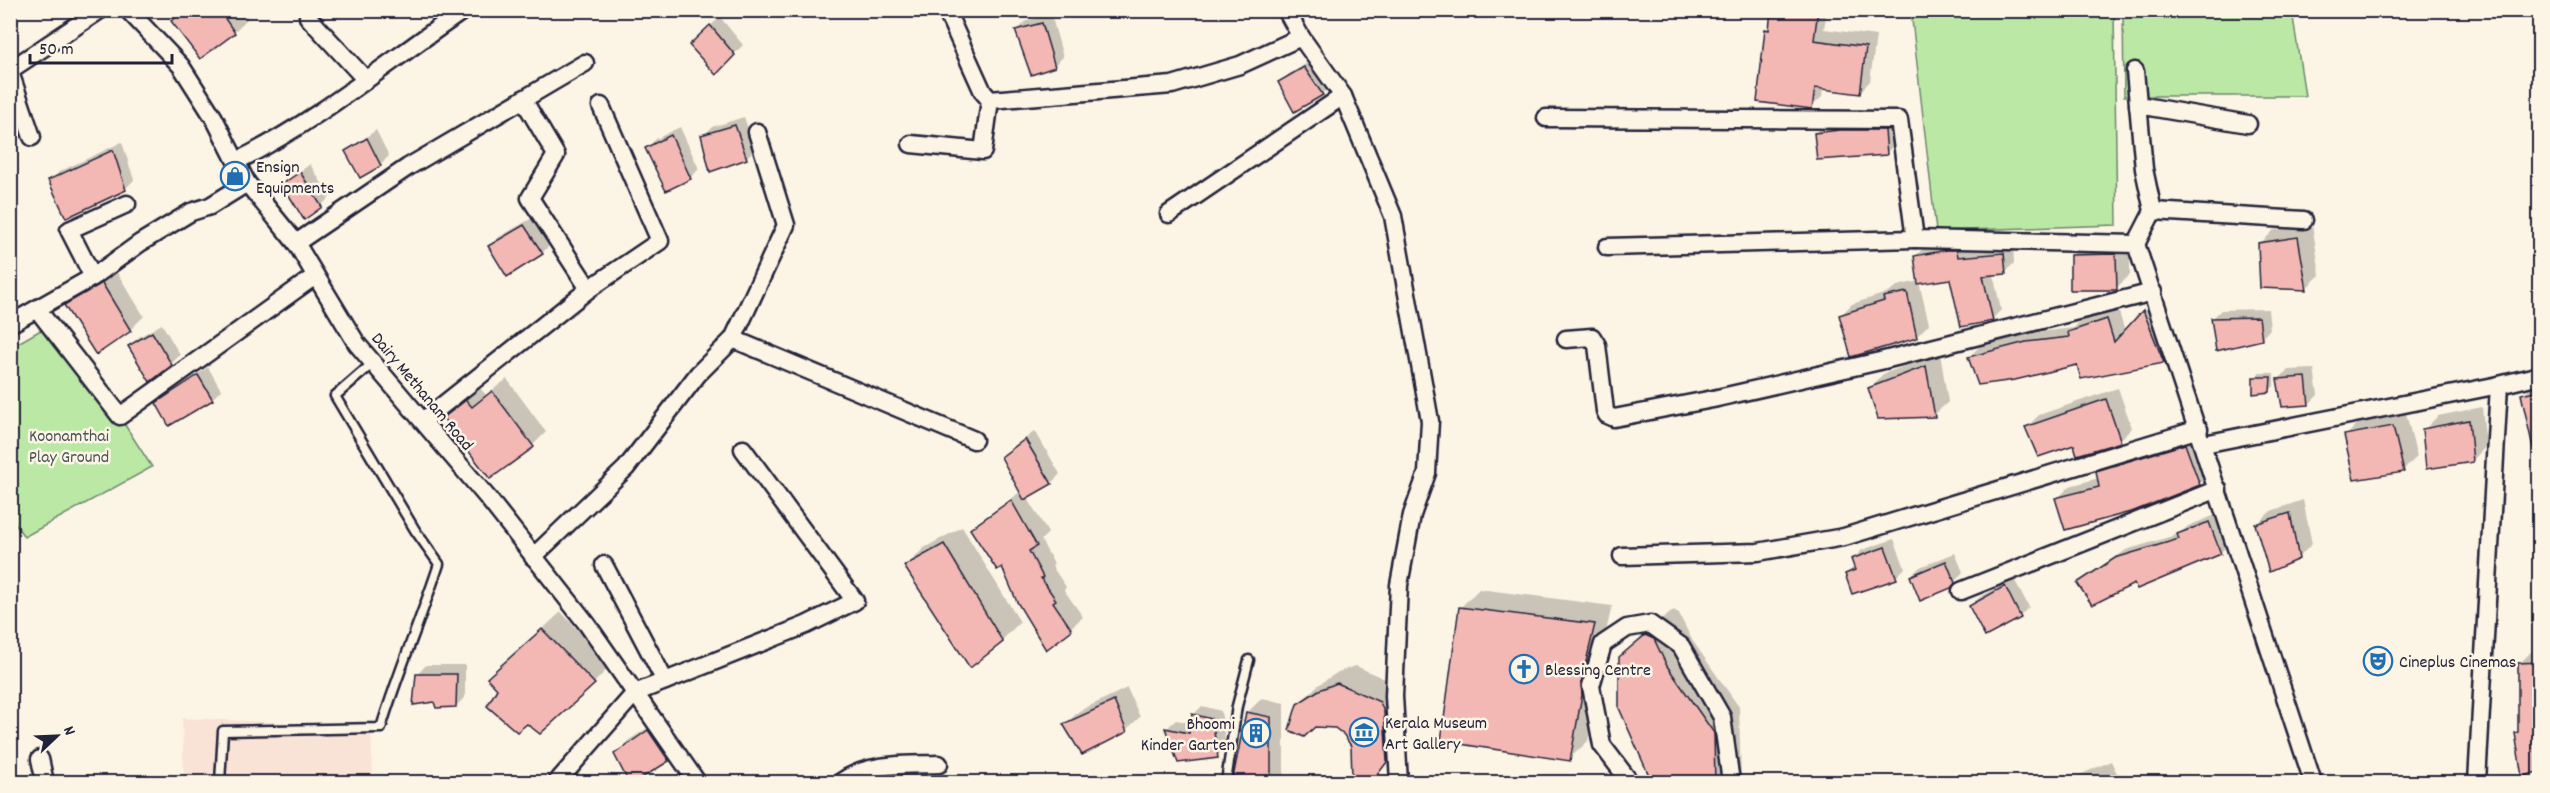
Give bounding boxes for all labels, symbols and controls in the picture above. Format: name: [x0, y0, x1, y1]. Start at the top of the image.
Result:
scale bar: [30, 27, 172, 65]
text: 50 m: [39, 38, 74, 63]
place label: Ensign Equipments: [256, 156, 334, 202]
shop icon: Ensign Equipments: [219, 160, 251, 192]
street label: Dairy Methanam Road: [364, 328, 478, 457]
park label: Koonamthai Play Ground: [29, 425, 109, 471]
theatre icon: Cineplus Cinemas: [2362, 645, 2394, 677]
place label: Cineplus Cinemas: [2399, 651, 2516, 676]
church icon: Blessing Centre: [1508, 653, 1540, 685]
place label: Blessing Centre: [1545, 659, 1651, 684]
north arrow: [27, 706, 87, 766]
place label: Kerala Museum Art Gallery: [1385, 712, 1487, 758]
place label: Bhoomi Kinder Garten: [1141, 713, 1235, 759]
museum icon: Kerala Museum Art Gallery: [1348, 716, 1380, 748]
building icon: Bhoomi Kinder Garten: [1240, 717, 1272, 749]
text: N: [56, 723, 81, 739]

